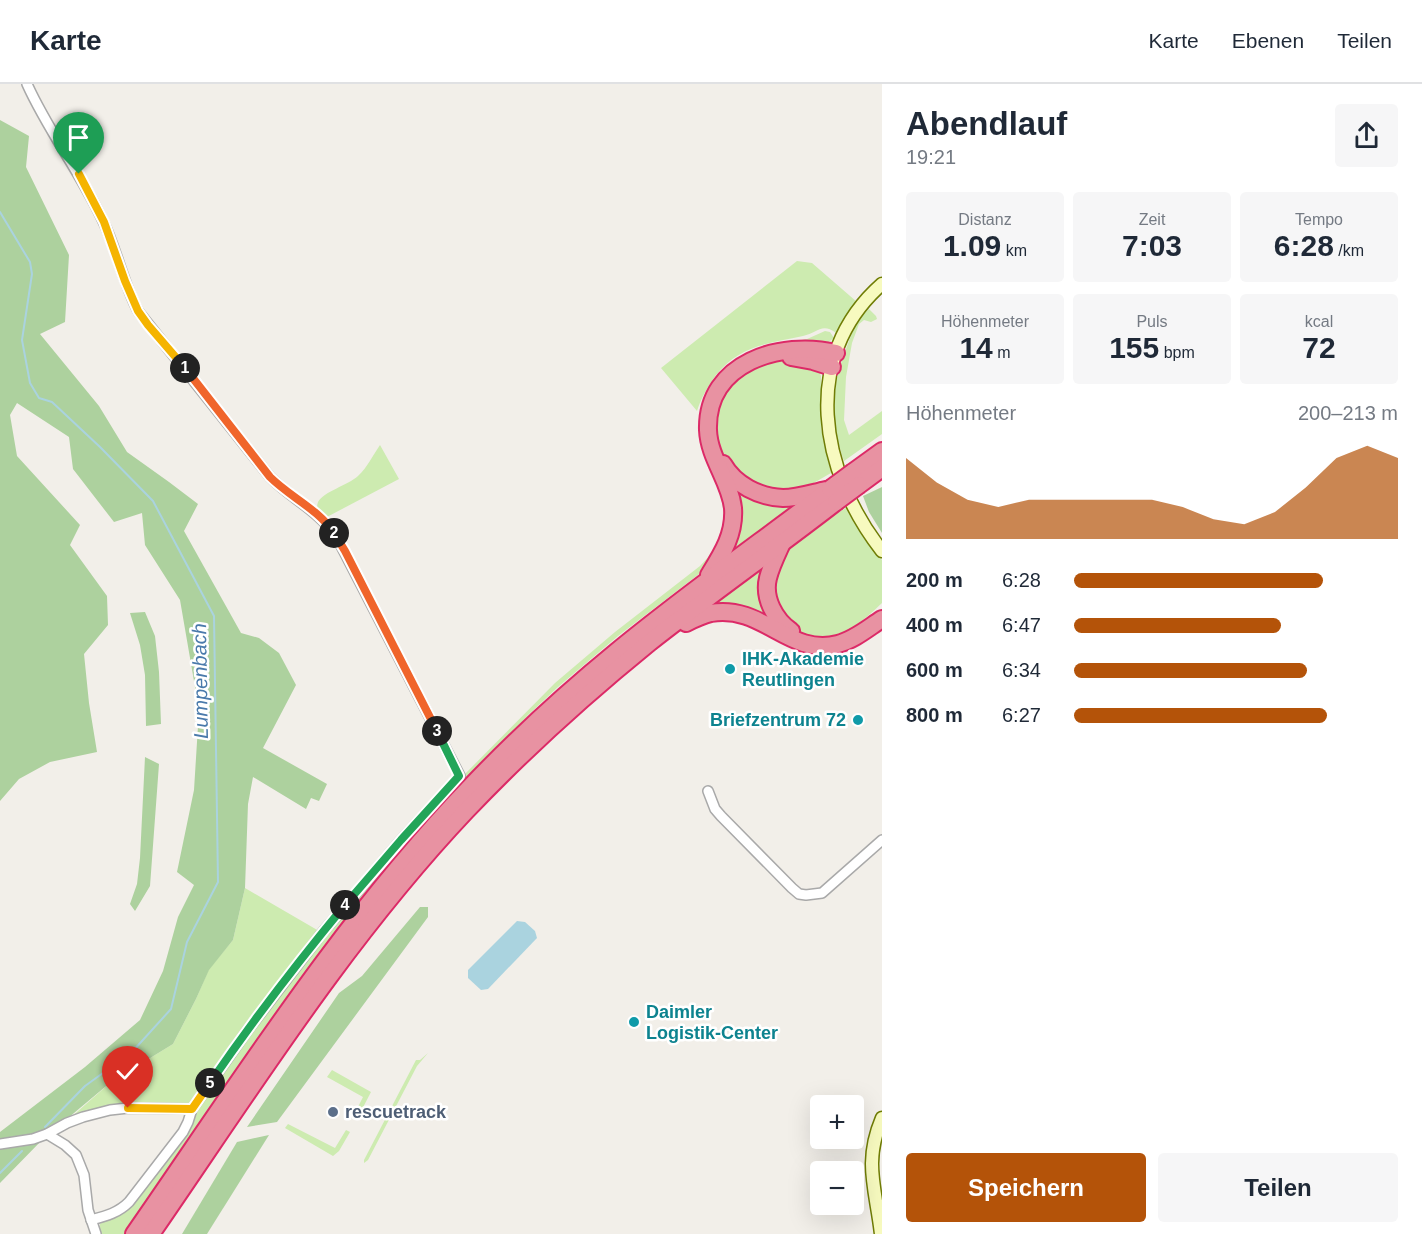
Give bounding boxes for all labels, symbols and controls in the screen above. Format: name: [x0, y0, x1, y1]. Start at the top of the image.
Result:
text: Karte: [30, 25, 102, 56]
text: Karte: [1149, 29, 1199, 52]
text: Ebenen: [1232, 29, 1304, 52]
text: Teilen: [1337, 29, 1392, 52]
button: share: [1335, 104, 1398, 167]
text: Abendlauf: [906, 105, 1067, 142]
pin: [53, 112, 104, 174]
icon: arrive: [62, 121, 95, 154]
text: 19:21: [906, 146, 956, 168]
text: Distanz: [958, 211, 1012, 228]
text: Zeit: [1139, 211, 1165, 228]
text: Tempo: [1295, 211, 1343, 228]
text: 1.09: [943, 229, 1001, 262]
text: 7:03: [1122, 229, 1182, 262]
text: 6:28: [1274, 229, 1334, 262]
text: km: [1001, 242, 1027, 259]
text: /km: [1334, 242, 1364, 259]
text: Höhenmeter: [941, 313, 1029, 330]
text: Puls: [1136, 313, 1168, 330]
text: kcal: [1305, 313, 1333, 330]
text: 14: [959, 331, 993, 364]
text: 155: [1109, 331, 1159, 364]
text: 72: [1302, 331, 1336, 364]
text: m: [993, 344, 1011, 361]
text: bpm: [1159, 344, 1195, 361]
pin: 1: [170, 353, 200, 383]
text: 1: [181, 359, 189, 376]
text: Höhenmeter: [906, 402, 1016, 424]
text: 200–213 m: [1298, 402, 1398, 424]
pin: 2: [319, 518, 349, 548]
text: 2: [330, 524, 338, 541]
text: 200 m: [906, 569, 963, 591]
text: 6:28: [1002, 569, 1041, 591]
text: 400 m: [906, 614, 963, 636]
text: 6:47: [1002, 614, 1041, 636]
water label: Lumpenbach: [188, 623, 212, 739]
place label: IHK-Akademie Reutlingen: [742, 649, 864, 690]
text: 600 m: [906, 659, 963, 681]
text: 6:34: [1002, 659, 1041, 681]
marker: IHK-Akademie Reutlingen: [723, 662, 737, 676]
text: 800 m: [906, 704, 963, 726]
text: 6:27: [1002, 704, 1041, 726]
place label: Briefzentrum 72: [710, 710, 846, 730]
marker: Briefzentrum 72: [851, 713, 865, 727]
pin: 3: [422, 716, 452, 746]
text: 3: [433, 722, 441, 739]
pin: 4: [330, 890, 360, 920]
text: 4: [341, 896, 349, 913]
place label: Daimler Logistik-Center: [646, 1002, 778, 1043]
marker: Daimler Logistik-Center: [627, 1015, 641, 1029]
pin: [102, 1046, 153, 1108]
icon: check: [111, 1055, 144, 1088]
pin: 5: [195, 1068, 225, 1098]
text: 5: [206, 1074, 214, 1091]
map controls: [810, 1095, 864, 1215]
button: +: [810, 1095, 864, 1149]
place label: rescuetrack: [345, 1102, 447, 1122]
marker: rescuetrack: [326, 1105, 340, 1119]
button: Speichern: [906, 1153, 1146, 1222]
button: Teilen: [1158, 1153, 1398, 1222]
button: −: [810, 1161, 864, 1215]

